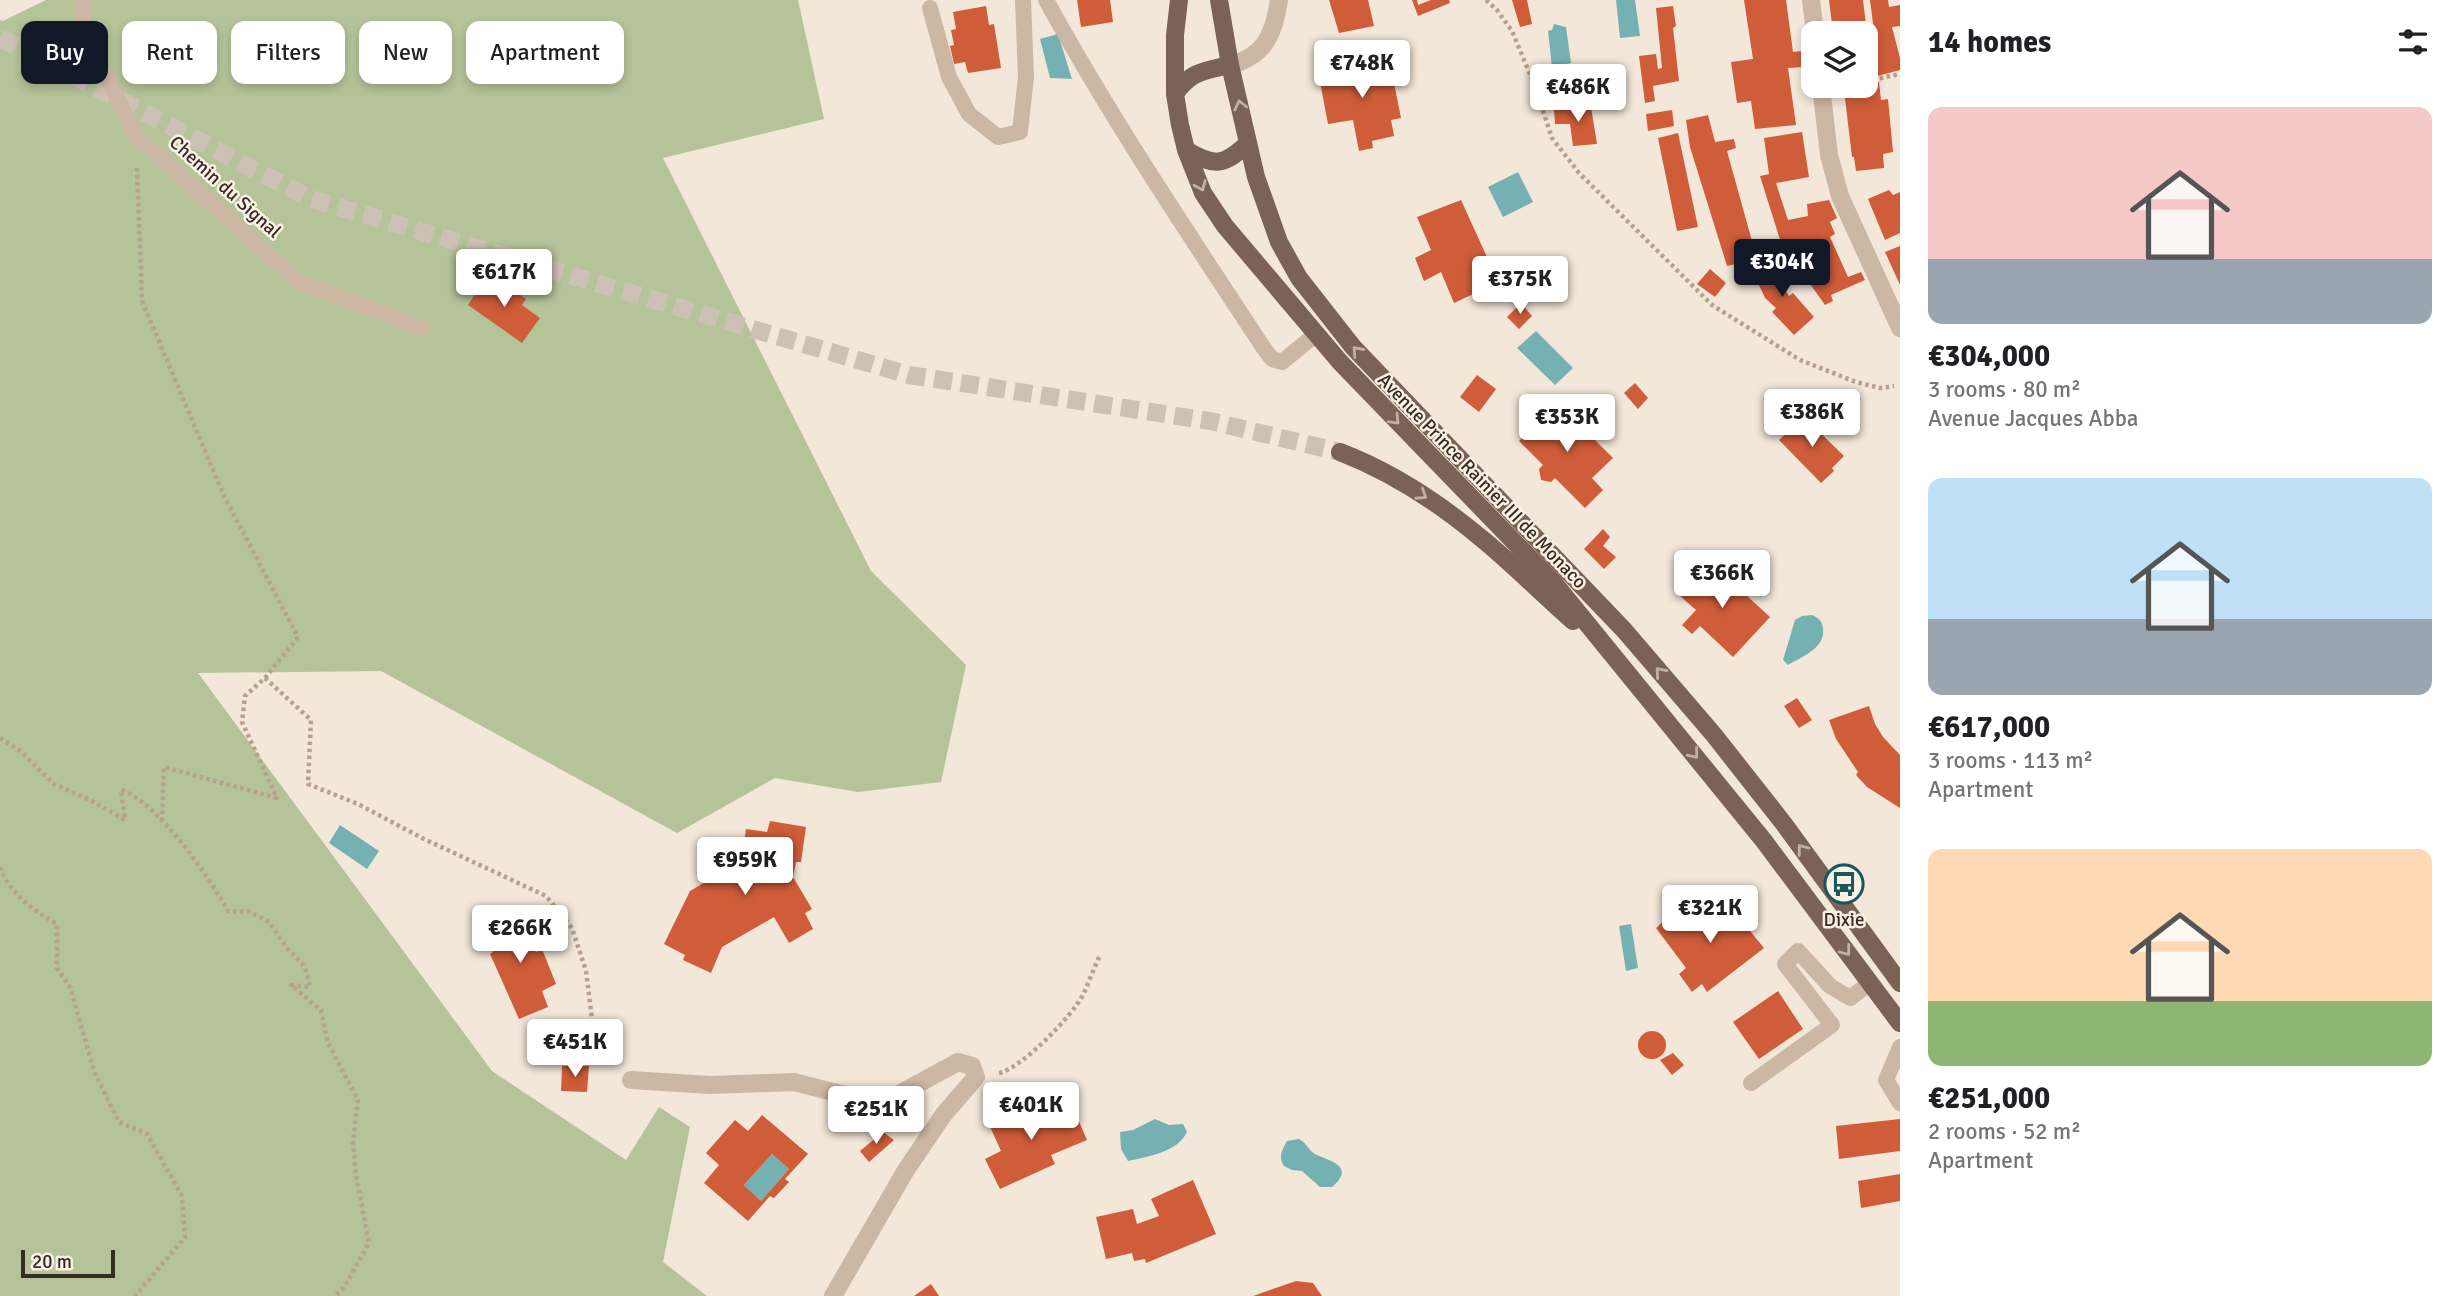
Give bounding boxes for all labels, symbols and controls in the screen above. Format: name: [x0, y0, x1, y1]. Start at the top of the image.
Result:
chip: Buy: [21, 21, 108, 84]
chip: Rent: [122, 21, 217, 84]
chip: Filters: [231, 21, 345, 84]
chip: New: [359, 21, 452, 84]
chip: Apartment: [466, 21, 624, 84]
map controls: [1801, 21, 1878, 98]
button: layers: [1801, 21, 1878, 98]
icon: filters: [2394, 23, 2432, 61]
text: 14 homes: [1928, 24, 2051, 61]
pin: €748K: [1313, 41, 1411, 100]
text: €748K: [1330, 48, 1394, 77]
pin: €486K: [1529, 64, 1627, 124]
text: €486K: [1546, 72, 1610, 101]
one-way arrow: [1233, 100, 1248, 112]
street label: Chemin du Signal: [164, 131, 286, 243]
icon: home: [2117, 152, 2243, 278]
one-way arrow: [1193, 179, 1207, 192]
pin: €304K: [1733, 240, 1831, 299]
text: €304K: [1750, 247, 1814, 276]
pin: €617K: [455, 250, 553, 309]
pin: €375K: [1471, 256, 1569, 316]
text: €617K: [472, 257, 536, 286]
text: €375K: [1488, 264, 1552, 293]
text: €304,000: [1928, 338, 2050, 375]
one-way arrow: [1352, 346, 1365, 359]
street label: Avenue Prince Rainier III de Monaco: [1373, 368, 1592, 594]
text: 3 rooms · 80 m²: [1928, 375, 2081, 404]
pin: €386K: [1763, 390, 1861, 449]
pin: €353K: [1518, 394, 1616, 454]
text: €386K: [1780, 397, 1844, 426]
text: €353K: [1535, 402, 1599, 431]
text: Avenue Jacques Abba: [1928, 404, 2138, 433]
one-way arrow: [1387, 412, 1400, 425]
one-way arrow: [1414, 486, 1427, 499]
icon: home: [2117, 523, 2243, 649]
pin: €366K: [1673, 550, 1771, 610]
text: €366K: [1690, 558, 1754, 587]
one-way arrow: [1656, 667, 1668, 680]
text: €617,000: [1928, 709, 2050, 746]
text: 3 rooms · 113 m²: [1928, 746, 2093, 775]
one-way arrow: [1685, 747, 1698, 759]
text: Apartment: [1928, 775, 2033, 804]
pin: €959K: [696, 838, 794, 897]
one-way arrow: [1798, 844, 1810, 857]
text: €959K: [713, 845, 777, 874]
bus stop icon: Dixie: [1823, 863, 1865, 905]
pin: €321K: [1661, 886, 1759, 945]
text: €321K: [1678, 893, 1742, 922]
icon: home: [2117, 894, 2243, 1020]
pin: €266K: [471, 906, 569, 965]
place label: Dixie: [1824, 908, 1864, 932]
text: €266K: [488, 913, 552, 942]
one-way arrow: [1837, 943, 1850, 956]
pin: €451K: [526, 1020, 624, 1079]
text: €451K: [543, 1027, 607, 1056]
text: €251,000: [1928, 1080, 2050, 1117]
pin: €401K: [982, 1082, 1080, 1142]
pin: €251K: [827, 1086, 925, 1146]
text: €401K: [999, 1090, 1063, 1119]
text: €251K: [844, 1094, 908, 1123]
text: 2 rooms · 52 m²: [1928, 1117, 2081, 1146]
text: Apartment: [1928, 1146, 2033, 1175]
scale bar: [21, 1247, 116, 1279]
text: 20 m: [32, 1250, 72, 1274]

